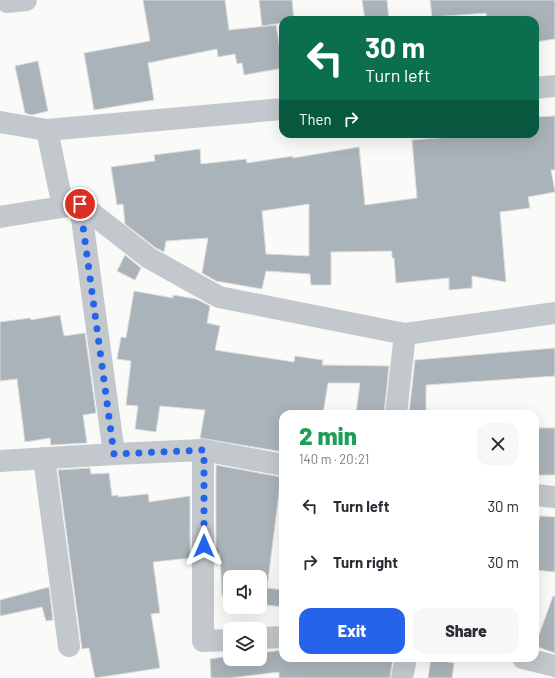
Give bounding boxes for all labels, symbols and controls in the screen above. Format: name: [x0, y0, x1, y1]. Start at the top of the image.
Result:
text: 30 m: [365, 30, 425, 64]
icon: left: [299, 32, 351, 84]
text: Turn left: [365, 64, 431, 86]
icon: right: [340, 108, 362, 130]
text: Then: [299, 110, 332, 128]
pin: [63, 187, 97, 221]
icon: arrive: [69, 193, 91, 215]
text: 2 min: [299, 421, 357, 450]
button: close: [477, 423, 519, 465]
text: 140 m · 20:21: [299, 451, 369, 467]
icon: left: [299, 495, 321, 517]
text: Turn left: [333, 497, 389, 515]
text: 30 m: [487, 497, 519, 515]
position arrow: [183, 525, 225, 567]
icon: right: [299, 551, 321, 573]
text: Turn right: [333, 553, 398, 571]
text: 30 m: [487, 553, 519, 571]
map controls: [223, 570, 267, 666]
button: sound: [223, 570, 267, 614]
button: Exit: [299, 608, 405, 654]
button: Share: [413, 608, 519, 654]
button: layers: [223, 622, 267, 666]

